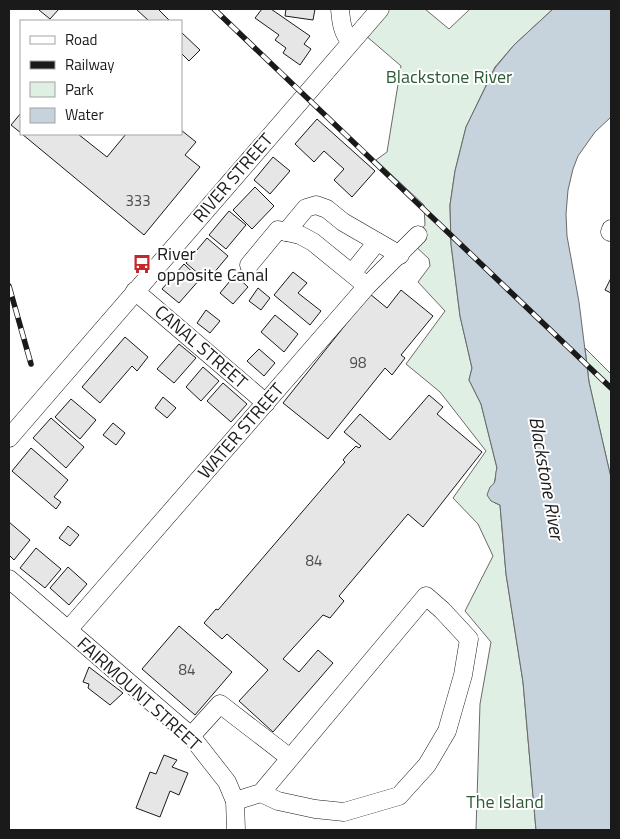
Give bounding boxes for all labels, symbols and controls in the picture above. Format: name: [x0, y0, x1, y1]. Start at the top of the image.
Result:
legend: [20, 20, 182, 135]
text: Road: [65, 28, 97, 51]
text: Railway: [65, 53, 115, 76]
park label: Blackstone River: [386, 63, 512, 90]
text: Park: [65, 78, 94, 101]
text: Water: [65, 103, 104, 126]
street label: RIVER STREET: [186, 127, 279, 228]
house number: 333: [125, 189, 151, 212]
place label: River opposite Canal: [157, 240, 268, 288]
bus stop icon: River opposite Canal: [131, 253, 153, 275]
street label: CANAL STREET: [149, 298, 254, 395]
house number: 98: [350, 351, 366, 374]
street label: WATER STREET: [191, 376, 290, 485]
water label: Blackstone River: [522, 414, 573, 544]
house number: 84: [306, 549, 322, 572]
street label: FAIRMOUNT STREET: [71, 630, 208, 757]
house number: 84: [179, 658, 195, 681]
park label: The Island: [466, 788, 544, 815]

